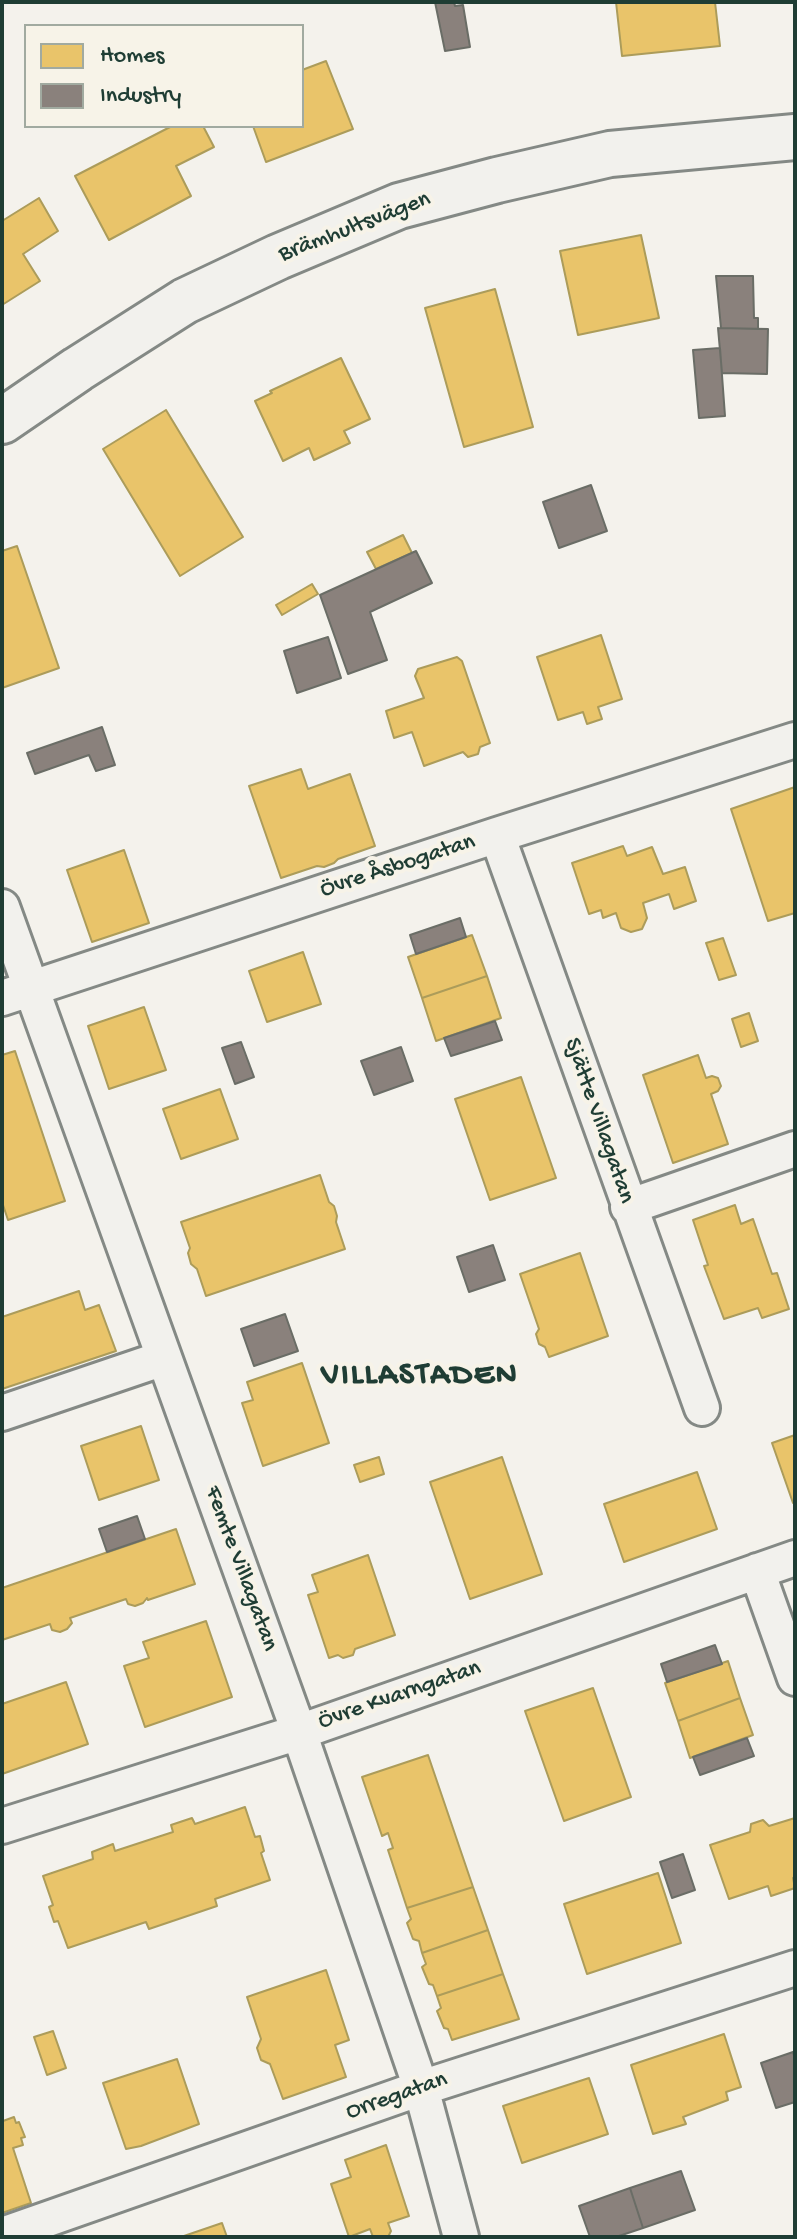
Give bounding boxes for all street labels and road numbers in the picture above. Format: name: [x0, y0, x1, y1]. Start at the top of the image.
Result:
street label: Brämhultsvägen: [275, 186, 435, 270]
street label: Övre Åsbogatan: [317, 828, 479, 906]
street label: Sjätte Villagatan: [556, 1035, 640, 1207]
street label: Femte Villagatan: [197, 1483, 283, 1655]
street label: Övre Kvarngatan: [315, 1655, 485, 1737]
street label: Orregatan: [343, 2066, 451, 2128]

